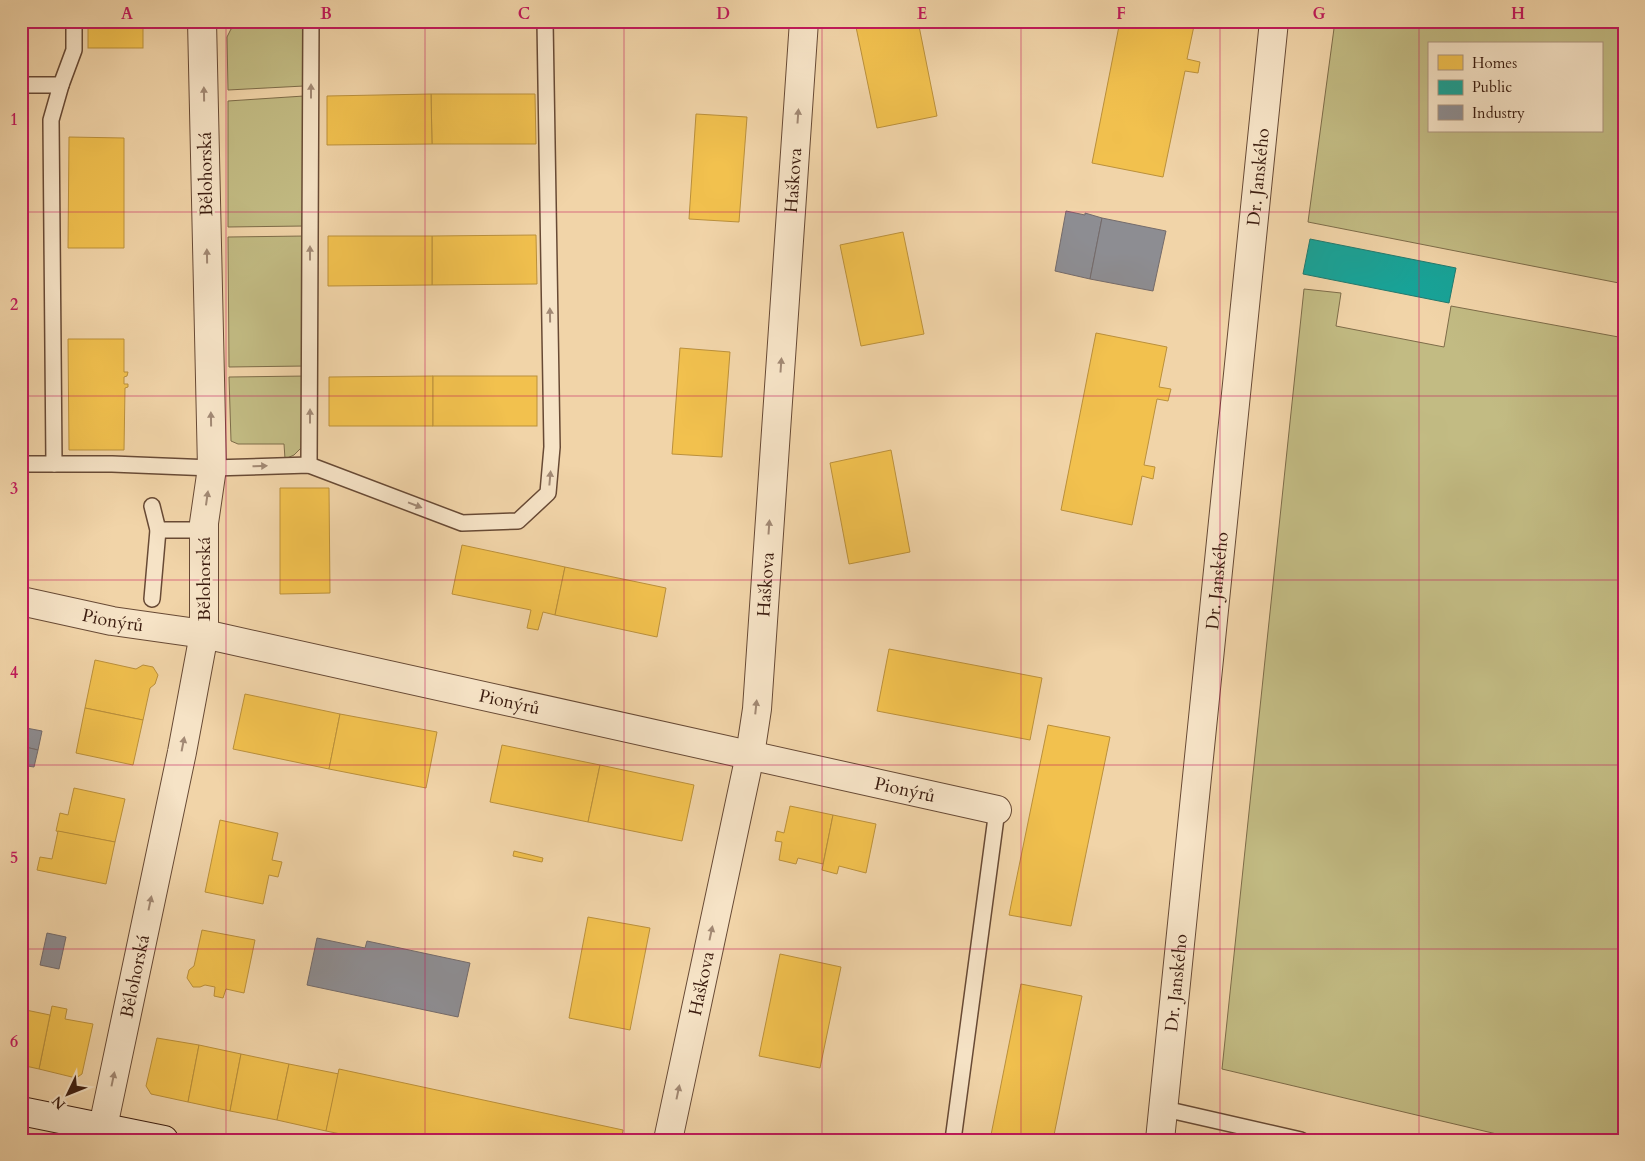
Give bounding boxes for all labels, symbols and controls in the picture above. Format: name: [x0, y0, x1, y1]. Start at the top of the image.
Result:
text: A: [121, 3, 133, 25]
text: B: [320, 3, 332, 25]
text: C: [518, 3, 530, 25]
text: D: [716, 3, 730, 25]
text: E: [917, 3, 927, 25]
text: F: [1116, 3, 1126, 25]
text: G: [1312, 3, 1326, 25]
text: H: [1511, 3, 1525, 25]
legend: [1428, 42, 1602, 132]
text: Homes: [1472, 53, 1517, 73]
text: Public: [1472, 77, 1512, 97]
one-way arrow: [307, 83, 315, 99]
one-way arrow: [200, 86, 208, 102]
text: Industry: [1472, 103, 1525, 123]
one-way arrow: [794, 108, 802, 124]
text: 1: [10, 109, 18, 131]
street label: Dr. Janského: [1241, 127, 1276, 227]
street label: Bělohorská: [193, 131, 219, 216]
street label: Haškova: [778, 147, 808, 214]
one-way arrow: [306, 245, 314, 261]
one-way arrow: [203, 248, 211, 264]
text: 2: [10, 294, 18, 316]
one-way arrow: [546, 307, 554, 323]
one-way arrow: [777, 357, 785, 373]
one-way arrow: [306, 408, 314, 424]
one-way arrow: [206, 411, 214, 427]
one-way arrow: [253, 462, 269, 470]
one-way arrow: [546, 469, 554, 485]
text: 3: [10, 478, 18, 500]
one-way arrow: [203, 490, 211, 506]
one-way arrow: [408, 502, 423, 509]
one-way arrow: [766, 519, 774, 535]
street label: Dr. Janského: [1200, 531, 1234, 631]
street label: Bělohorská: [192, 537, 217, 621]
street label: Haškova: [751, 551, 780, 618]
street label: Pionýrů: [80, 602, 145, 638]
text: 4: [10, 662, 18, 684]
street label: Pionýrů: [477, 683, 542, 721]
one-way arrow: [753, 699, 761, 715]
one-way arrow: [180, 735, 188, 751]
street label: Pionýrů: [872, 771, 938, 808]
text: 5: [10, 847, 18, 869]
one-way arrow: [146, 895, 154, 910]
one-way arrow: [707, 925, 715, 940]
street label: Bělohorská: [114, 932, 156, 1020]
street label: Dr. Janského: [1159, 932, 1193, 1033]
street label: Haškova: [682, 949, 720, 1018]
text: 6: [10, 1031, 18, 1053]
north arrow: [42, 1068, 92, 1118]
one-way arrow: [109, 1070, 117, 1086]
one-way arrow: [674, 1084, 682, 1100]
text: N: [48, 1092, 70, 1113]

